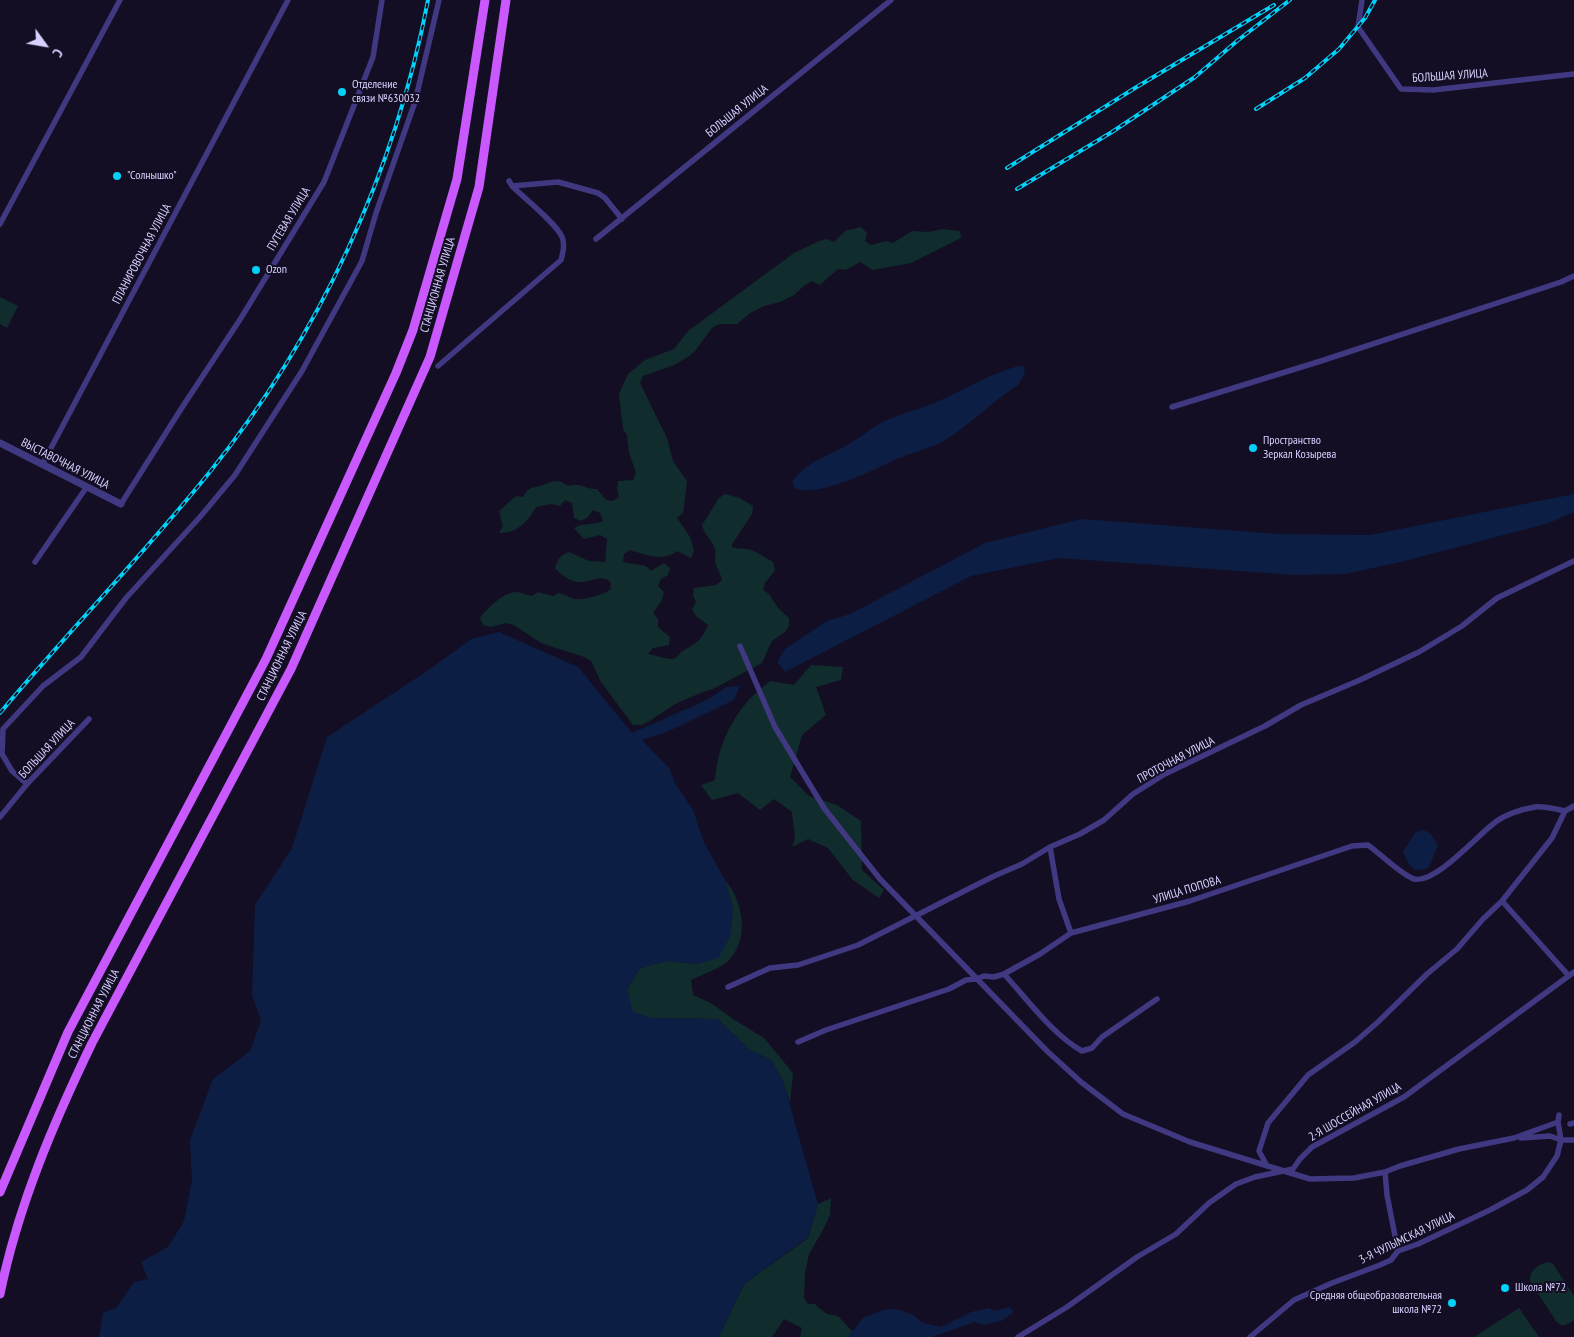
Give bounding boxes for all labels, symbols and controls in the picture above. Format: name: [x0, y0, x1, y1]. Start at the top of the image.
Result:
north arrow: [20, 20, 70, 70]
text: С: [48, 45, 67, 60]
street label: БОЛЬШАЯ УЛИЦА: [1412, 66, 1488, 86]
place label: Отделение связи №630032: [352, 78, 420, 106]
street label: БОЛЬШАЯ УЛИЦА: [703, 82, 771, 140]
marker: Отделение связи №630032: [336, 86, 348, 98]
place label: "Солнышко": [127, 169, 177, 183]
marker: "Солнышко": [111, 170, 123, 182]
street label: ПУТЕВАЯ УЛИЦА: [264, 185, 314, 253]
street label: ПЛАНИРОВОЧНАЯ УЛИЦА: [110, 202, 174, 306]
street label: СТАНЦИОННАЯ УЛИЦА: [418, 236, 458, 334]
place label: Ozon: [266, 263, 287, 277]
marker: Ozon: [250, 264, 262, 276]
place label: Пространство Зеркал Козырева: [1263, 434, 1336, 462]
street label: ВЫСТАВОЧНАЯ УЛИЦА: [18, 436, 112, 492]
marker: Пространство Зеркал Козырева: [1247, 442, 1259, 454]
street label: СТАНЦИОННАЯ УЛИЦА: [254, 609, 310, 703]
street label: БОЛЬШАЯ УЛИЦА: [16, 716, 78, 782]
street label: ПРОТОЧНАЯ УЛИЦА: [1135, 734, 1217, 786]
street label: УЛИЦА ПОПОВА: [1152, 873, 1222, 907]
street label: СТАНЦИОННАЯ УЛИЦА: [65, 967, 123, 1061]
street label: 2-Я ШОССЕЙНАЯ УЛИЦА: [1306, 1080, 1404, 1144]
street label: 3-Я ЧУЛЫМСКАЯ УЛИЦА: [1357, 1209, 1457, 1267]
place label: Школа №72: [1515, 1281, 1566, 1295]
marker: Школа №72: [1499, 1282, 1511, 1294]
place label: Средняя общеобразовательная школа №72: [1310, 1289, 1442, 1317]
marker: Средняя общеобразовательная школа №72: [1446, 1297, 1458, 1309]

